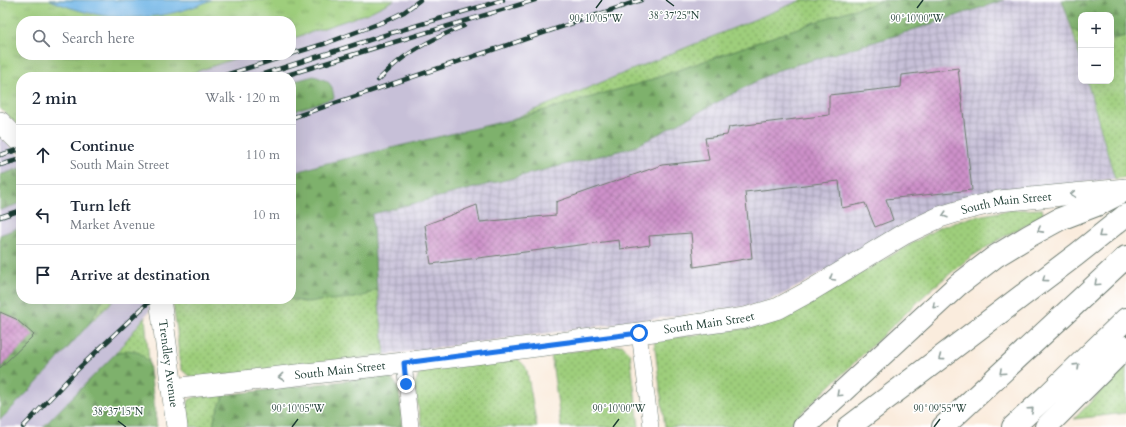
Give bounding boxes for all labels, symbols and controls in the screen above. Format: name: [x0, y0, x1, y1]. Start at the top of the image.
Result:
text: 38°37'25"N: [649, 9, 700, 23]
text: 90°10'05"W: [569, 12, 624, 26]
text: 90°10'00"W: [890, 12, 945, 26]
map controls: [1078, 12, 1114, 84]
button: +: [1078, 12, 1114, 48]
search box: [16, 16, 296, 60]
icon: search: [30, 27, 52, 49]
text: Search here: [62, 28, 135, 48]
button: −: [1078, 48, 1114, 84]
text: 2 min: [32, 87, 77, 110]
text: Walk · 120 m: [205, 89, 280, 107]
text: Continue: [70, 136, 135, 156]
icon: ahead: [32, 144, 54, 166]
text: 110 m: [246, 146, 280, 164]
text: South Main Street: [70, 156, 169, 174]
street label: South Main Street: [959, 188, 1052, 218]
one-way arrow: [1070, 189, 1076, 198]
text: Turn left: [70, 196, 131, 216]
icon: left: [32, 204, 54, 226]
text: 10 m: [252, 206, 280, 224]
one-way arrow: [942, 210, 949, 219]
text: Market Avenue: [70, 216, 155, 234]
one-way arrow: [1037, 226, 1044, 233]
one-way arrow: [1098, 231, 1105, 238]
icon: arrive: [32, 264, 54, 286]
text: Arrive at destination: [70, 265, 210, 285]
one-way arrow: [829, 273, 836, 281]
one-way arrow: [1042, 274, 1049, 281]
one-way arrow: [1095, 279, 1102, 286]
one-way arrow: [932, 301, 940, 309]
street label: South Main Street: [662, 308, 756, 337]
street label: Trendley Avenue: [155, 318, 182, 409]
route start: [630, 324, 648, 342]
one-way arrow: [938, 353, 945, 360]
street label: South Main Street: [294, 357, 387, 383]
one-way arrow: [1072, 364, 1080, 371]
one-way arrow: [999, 367, 1007, 375]
one-way arrow: [278, 372, 284, 381]
route end: [397, 375, 415, 393]
one-way arrow: [836, 389, 844, 397]
text: 90°10'05"W: [271, 402, 326, 416]
text: 90°10'00"W: [592, 402, 647, 416]
text: 90°09'55"W: [913, 402, 968, 416]
text: 38°37'15"N: [93, 405, 144, 419]
one-way arrow: [1026, 408, 1034, 415]

